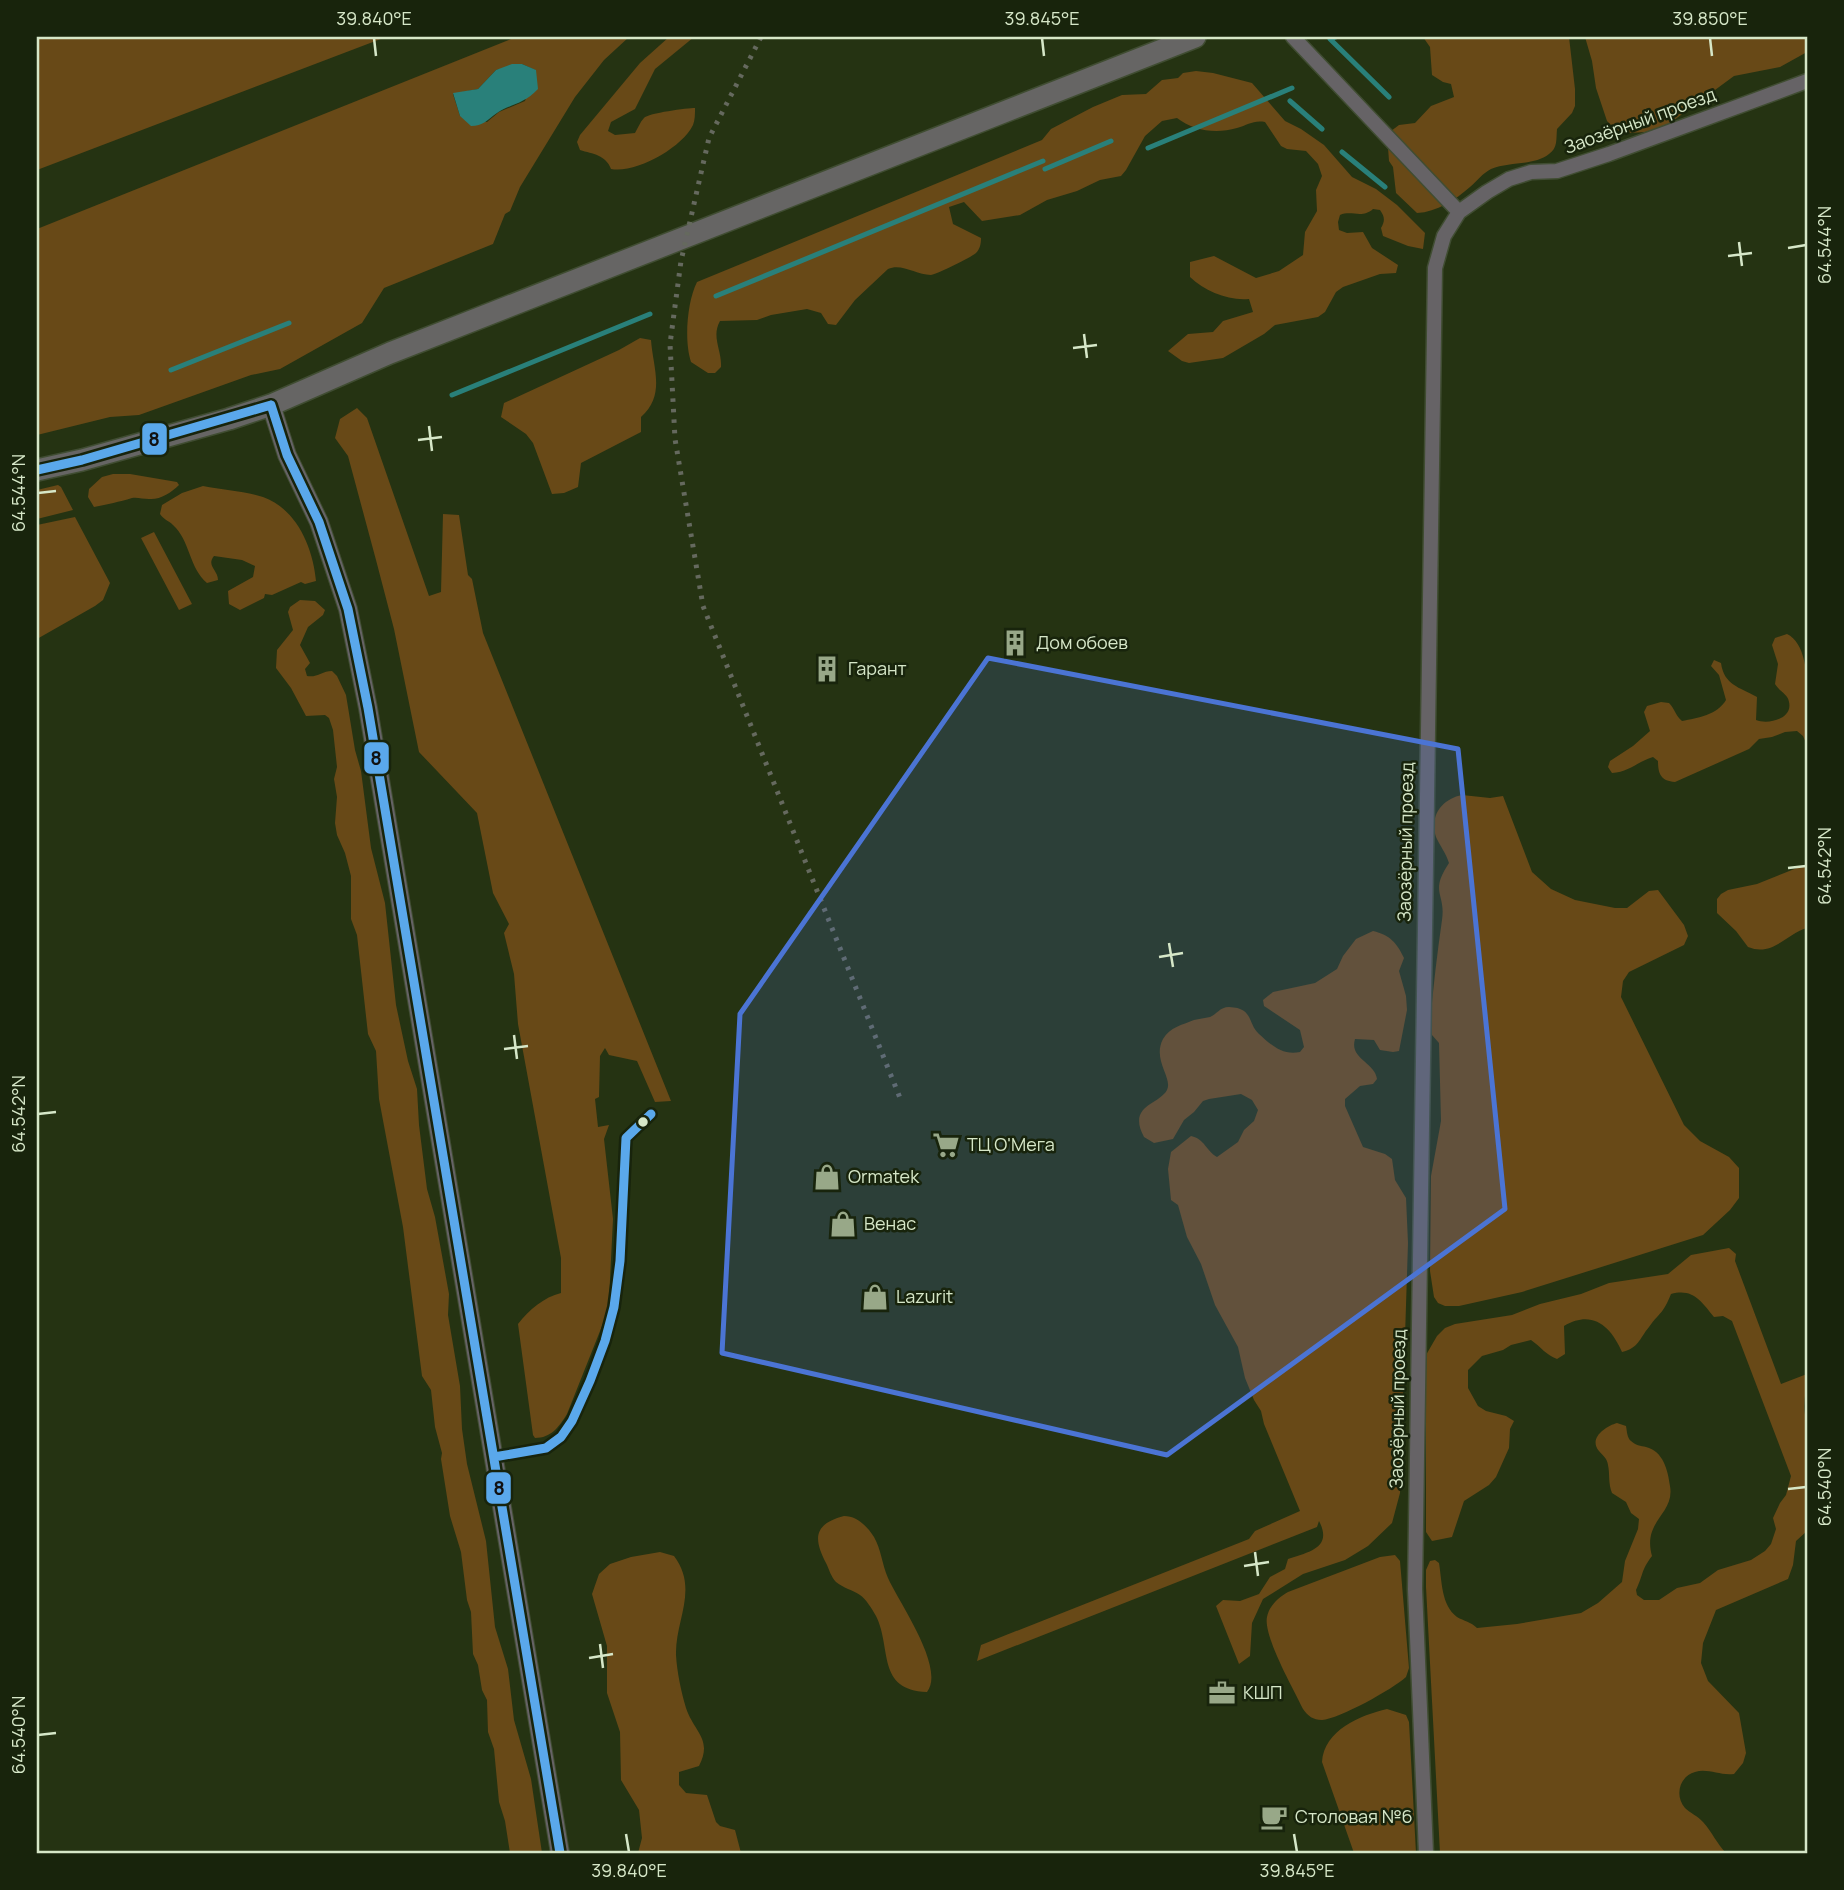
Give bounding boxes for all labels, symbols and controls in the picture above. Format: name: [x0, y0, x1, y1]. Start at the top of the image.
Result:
text: 39.840°E: [336, 6, 412, 30]
text: 39.845°E: [1004, 6, 1080, 30]
text: 39.850°E: [1672, 6, 1748, 30]
street label: Заозёрный проезд: [1561, 81, 1719, 159]
text: 64.544°N: [1812, 206, 1836, 284]
line badge: 8: [141, 422, 168, 456]
text: 8: [148, 426, 160, 452]
text: 64.544°N: [6, 454, 30, 532]
building icon: Дом обоев: [1000, 628, 1030, 658]
place label: Дом обоев: [1036, 630, 1128, 654]
building icon: Гарант: [812, 654, 842, 684]
place label: Гарант: [848, 656, 907, 680]
line badge: 8: [363, 741, 390, 775]
text: 8: [370, 745, 382, 771]
street label: Заозёрный проезд: [1392, 762, 1418, 922]
text: 64.542°N: [1812, 827, 1836, 905]
text: 64.542°N: [6, 1075, 30, 1153]
unlabelled marker: [636, 1115, 650, 1129]
supermarket icon: ТЦ О'Мега: [931, 1130, 961, 1160]
place label: ТЦ О'Мега: [967, 1132, 1055, 1156]
shop icon: Ormatek: [812, 1162, 842, 1192]
place label: Ormatek: [848, 1164, 920, 1188]
shop icon: Венас: [828, 1209, 858, 1239]
place label: Венас: [864, 1211, 916, 1235]
shop icon: Lazurit: [860, 1282, 890, 1312]
place label: Lazurit: [896, 1284, 953, 1308]
street label: Заозёрный проезд: [1384, 1329, 1410, 1489]
text: 64.540°N: [1812, 1448, 1836, 1526]
line badge: 8: [485, 1471, 512, 1505]
text: 8: [493, 1475, 505, 1501]
office icon: КШП: [1207, 1678, 1237, 1708]
place label: КШП: [1243, 1680, 1282, 1704]
text: 64.540°N: [6, 1696, 30, 1774]
cafe icon: Столовая №6: [1259, 1802, 1289, 1832]
place label: Столовая №6: [1295, 1804, 1413, 1828]
text: 39.840°E: [591, 1858, 667, 1882]
text: 39.845°E: [1259, 1858, 1335, 1882]

